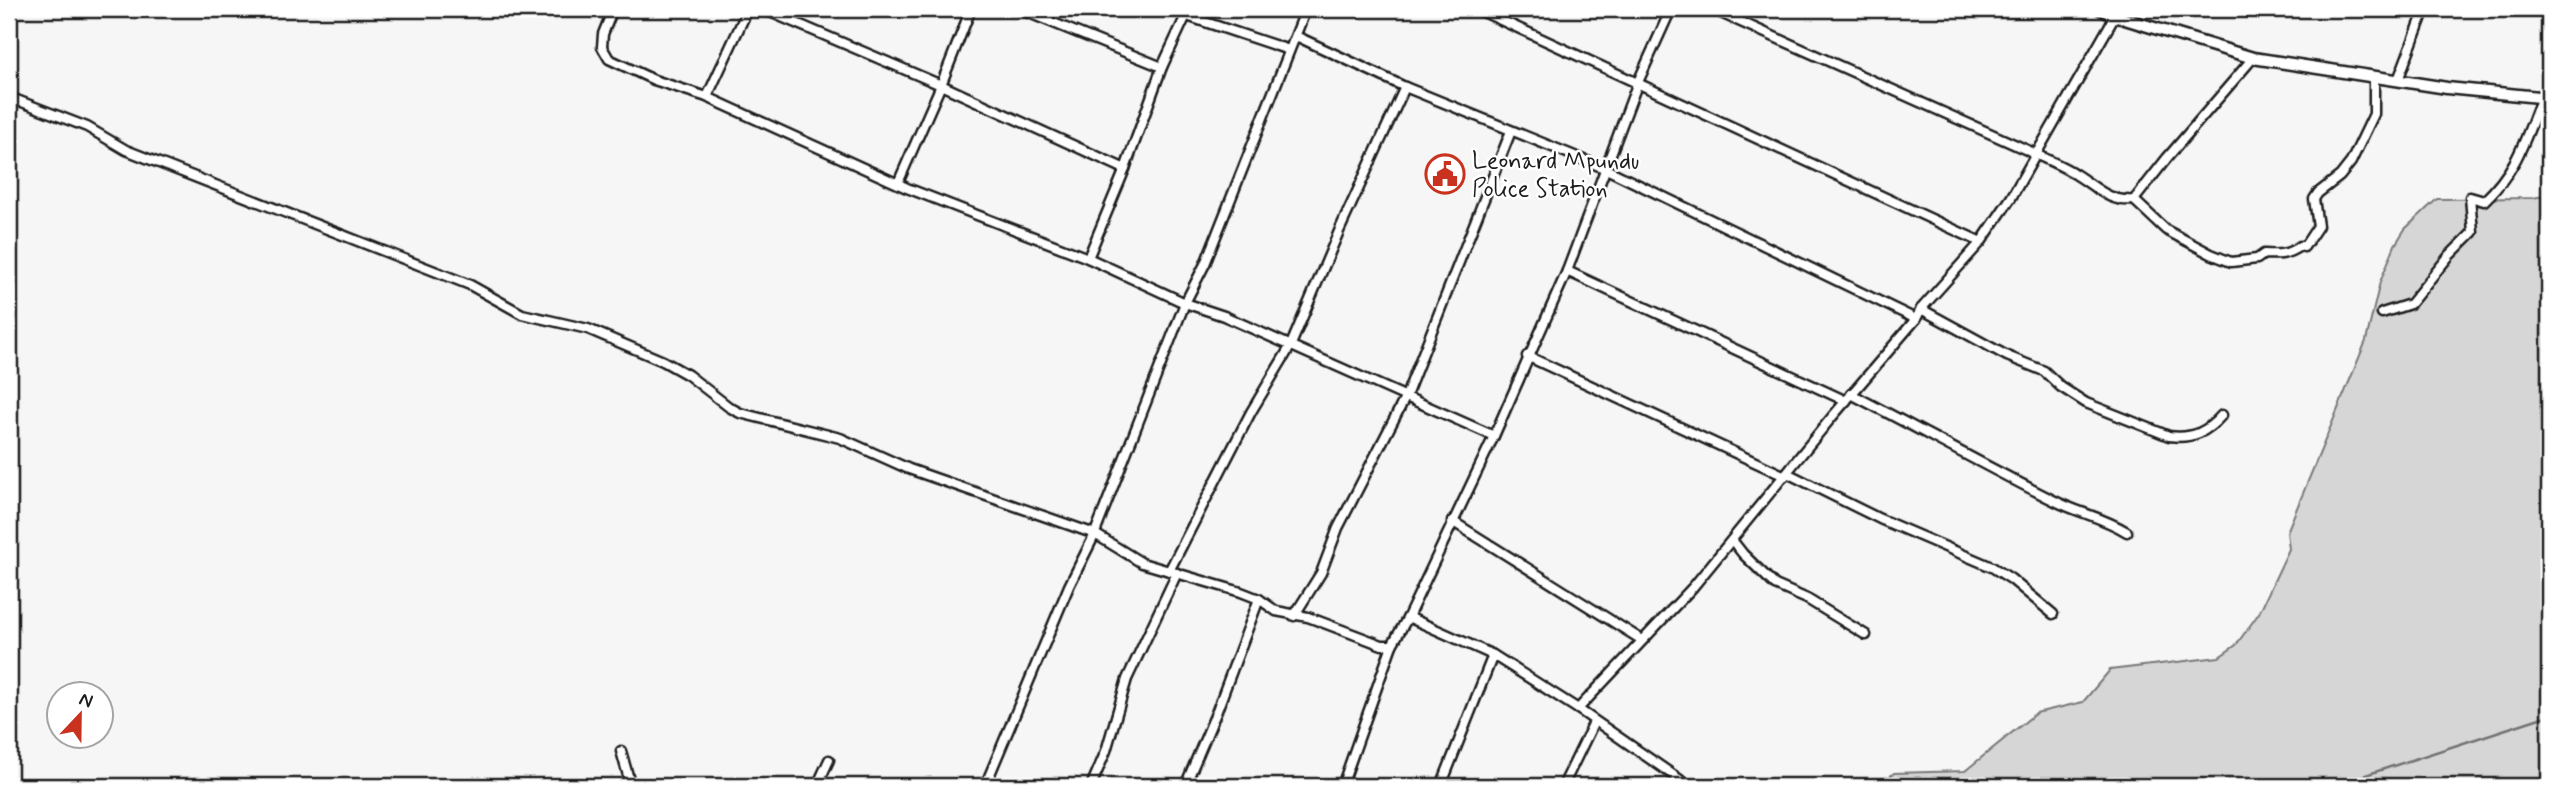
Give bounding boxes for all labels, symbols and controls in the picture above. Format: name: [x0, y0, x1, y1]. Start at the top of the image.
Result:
place label: Leonard Mpundu Police Station: [1472, 146, 1639, 205]
public building icon: Leonard Mpundu Police Station: [1424, 153, 1466, 195]
north arrow: [46, 680, 116, 750]
text: N: [75, 687, 96, 715]

